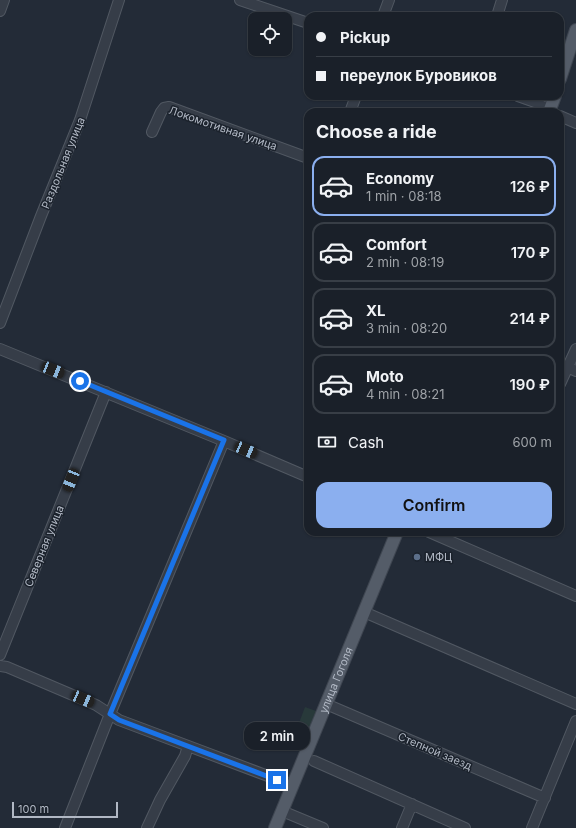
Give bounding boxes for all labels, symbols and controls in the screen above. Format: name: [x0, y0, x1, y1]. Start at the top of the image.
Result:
map controls: [248, 12, 292, 56]
button: locate: [248, 12, 292, 56]
text: Pickup: [340, 28, 390, 47]
text: переулок Буровиков: [340, 66, 497, 85]
street label: Локомотивная улица: [167, 103, 279, 153]
street label: Раздольная улица: [38, 115, 88, 211]
text: Choose a ride: [316, 121, 437, 142]
icon: car: [318, 168, 354, 204]
text: Economy: [366, 169, 434, 188]
text: 126 ₽: [510, 177, 550, 196]
text: 1 min · 08:18: [366, 188, 442, 204]
icon: car: [318, 234, 354, 270]
text: Comfort: [366, 235, 427, 254]
text: 170 ₽: [511, 243, 550, 262]
text: 2 min · 08:19: [366, 254, 444, 270]
icon: car: [318, 300, 354, 336]
text: XL: [366, 301, 386, 320]
text: 214 ₽: [510, 309, 550, 328]
text: 3 min · 08:20: [366, 320, 447, 336]
car: [40, 360, 66, 380]
icon: car: [318, 366, 354, 402]
text: Moto: [366, 367, 404, 386]
route start: [71, 372, 89, 390]
text: 190 ₽: [509, 375, 550, 394]
text: 4 min · 08:21: [366, 386, 445, 402]
icon: cash: [316, 431, 338, 453]
text: Cash: [348, 433, 384, 452]
text: 600 m: [512, 434, 552, 450]
car: [233, 440, 259, 460]
car: [61, 467, 81, 493]
button: Confirm: [316, 482, 552, 528]
street label: Северная улица: [21, 503, 67, 589]
place label: МФЦ: [425, 550, 452, 564]
marker: МФЦ: [412, 552, 422, 562]
street label: улица Гоголя: [316, 645, 356, 715]
car: [70, 689, 96, 709]
callout: 2 min: [244, 722, 310, 750]
text: 2 min: [260, 728, 294, 744]
street label: Степной заезд: [396, 729, 474, 773]
route end: [268, 771, 286, 789]
scale bar: [12, 800, 118, 819]
text: 100 m: [18, 802, 49, 816]

